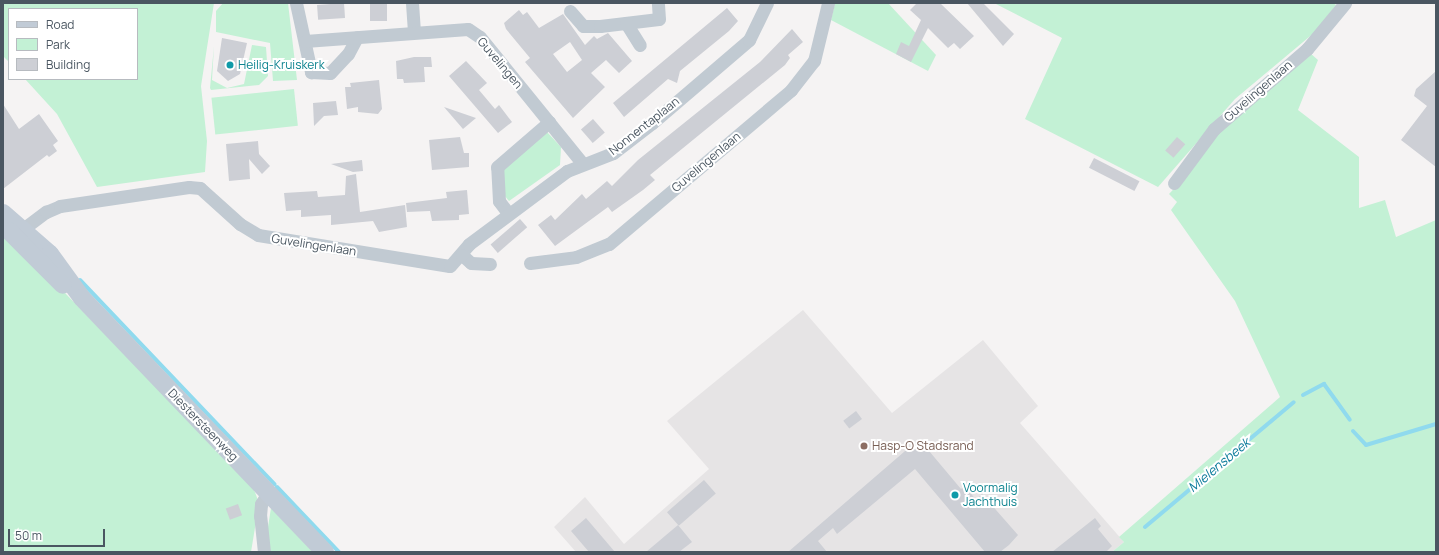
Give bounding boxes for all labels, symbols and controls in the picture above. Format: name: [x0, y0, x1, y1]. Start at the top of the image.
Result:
legend: [8, 8, 138, 80]
text: Road: [46, 16, 74, 33]
street label: Guvelingen: [474, 35, 526, 91]
text: Park: [46, 36, 70, 53]
text: Building: [46, 56, 90, 73]
place label: Heilig-Kruiskerk: [238, 58, 325, 72]
street label: Guvelingenlaan: [1221, 58, 1295, 124]
marker: Heilig-Kruiskerk: [225, 60, 235, 70]
street label: Nonnentaplaan: [606, 94, 682, 158]
street label: Guvelingenlaan: [669, 129, 743, 195]
street label: Guvelingenlaan: [271, 231, 357, 259]
street label: Diestersteenweg: [165, 386, 241, 464]
water label: Mielensbeek: [1185, 435, 1253, 495]
place label: Hasp-O Stadsrand: [872, 439, 974, 453]
marker: Hasp-O Stadsrand: [859, 441, 869, 451]
place label: Voormalig Jachthuis: [963, 481, 1018, 509]
marker: Voormalig Jachthuis: [950, 490, 960, 500]
scale bar: [10, 521, 107, 547]
text: 50 m: [15, 527, 42, 544]

